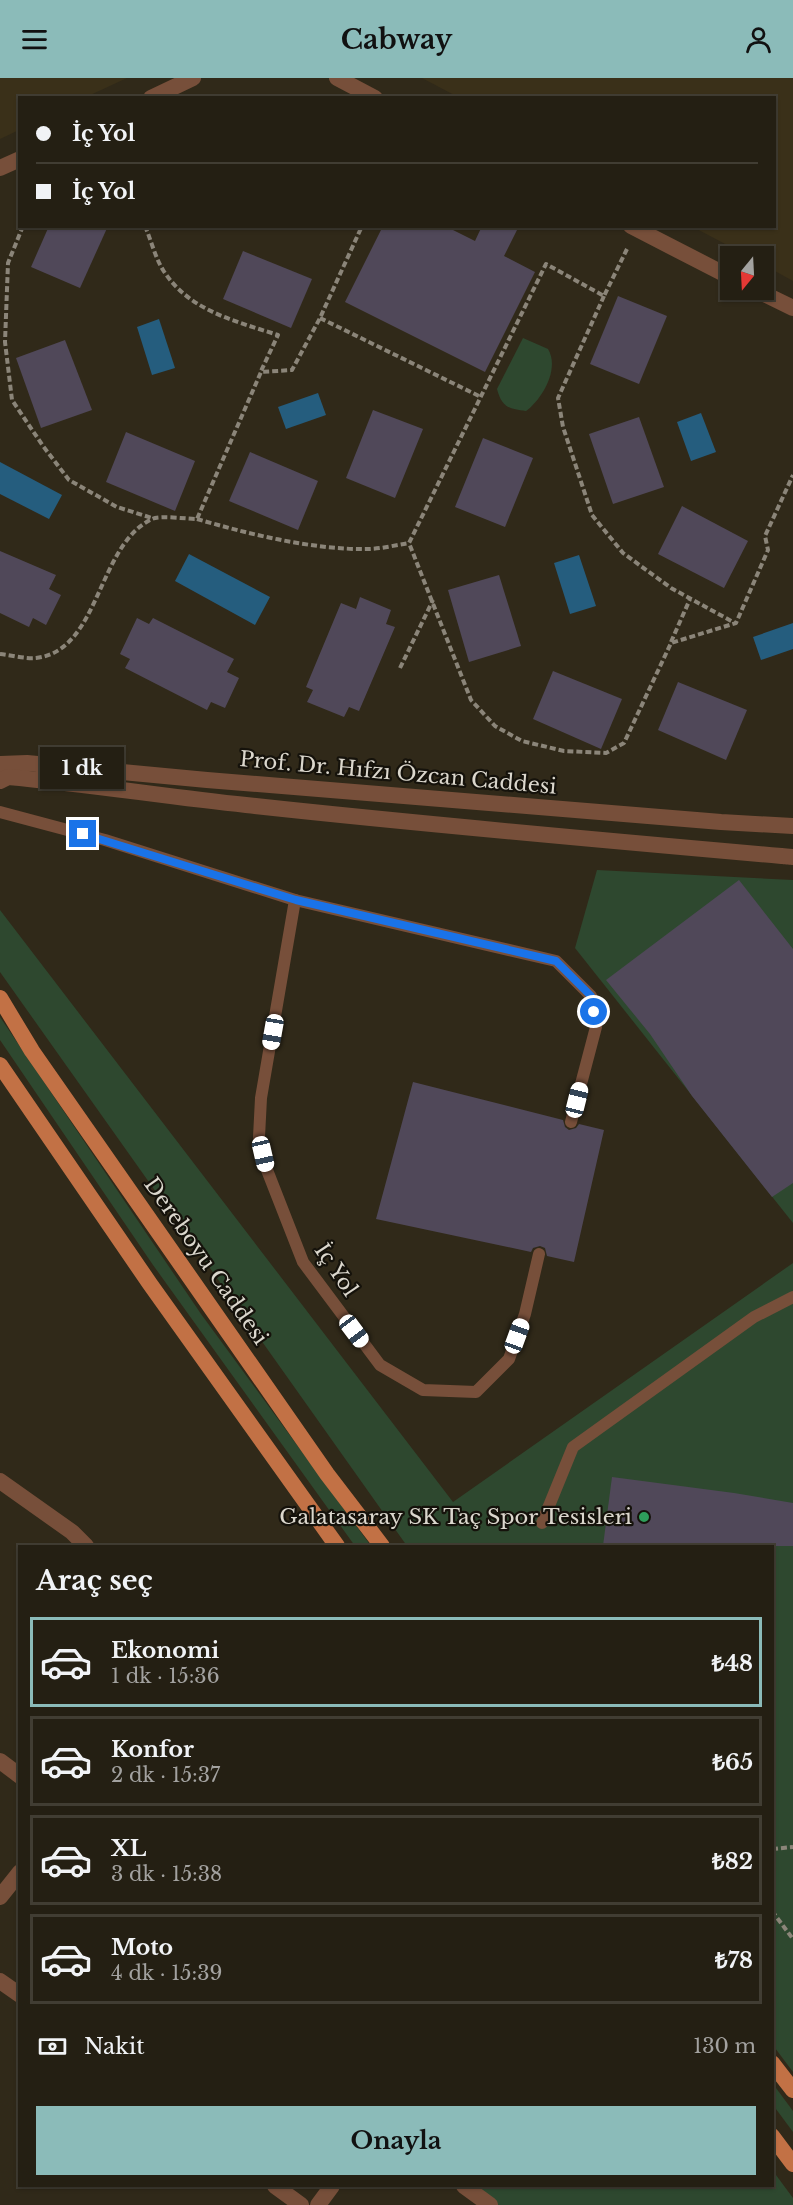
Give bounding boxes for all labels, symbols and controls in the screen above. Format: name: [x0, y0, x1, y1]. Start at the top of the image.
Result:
icon: menu: [18, 23, 51, 56]
text: Cabway: [341, 23, 452, 56]
icon: person: [742, 23, 775, 56]
text: İç Yol: [72, 120, 135, 147]
text: İç Yol: [72, 178, 135, 205]
north arrow: [720, 246, 774, 300]
map controls: [720, 246, 774, 300]
street label: Prof. Dr. Hıfzı Özcan Caddesi: [238, 746, 558, 800]
callout: 1 dk: [41, 747, 125, 789]
text: 1 dk: [61, 756, 103, 780]
route end: [69, 820, 96, 847]
route start: [580, 998, 607, 1025]
car: [261, 1013, 285, 1051]
car: [564, 1080, 590, 1120]
car: [250, 1134, 276, 1174]
street label: Dereboyu Caddesi: [138, 1172, 274, 1350]
street label: İç Yol: [309, 1238, 363, 1302]
car: [336, 1311, 372, 1351]
car: [502, 1316, 532, 1356]
place label: Galatasaray SK Taç Spor Tesisleri: [279, 1504, 632, 1530]
marker: Galatasaray SK Taç Spor Tesisleri: [637, 1510, 651, 1524]
text: Araç seç: [36, 1564, 153, 1597]
icon: car: [39, 1635, 93, 1689]
text: Ekonomi: [111, 1637, 219, 1664]
text: ₺48: [712, 1650, 753, 1677]
text: 1 dk · 15:36: [111, 1664, 220, 1688]
icon: car: [39, 1734, 93, 1788]
text: Konfor: [111, 1736, 194, 1763]
text: ₺65: [712, 1749, 753, 1776]
text: 2 dk · 15:37: [111, 1763, 220, 1787]
icon: car: [39, 1833, 93, 1887]
text: XL: [111, 1835, 146, 1862]
text: ₺82: [712, 1848, 753, 1875]
text: 3 dk · 15:38: [111, 1862, 222, 1886]
icon: car: [39, 1932, 93, 1986]
text: Moto: [111, 1934, 173, 1961]
text: ₺78: [715, 1947, 753, 1974]
text: 4 dk · 15:39: [111, 1961, 222, 1985]
icon: cash: [36, 2030, 69, 2063]
text: Nakit: [84, 2033, 145, 2060]
text: 130 m: [693, 2034, 756, 2058]
button: Onayla: [36, 2106, 756, 2175]

